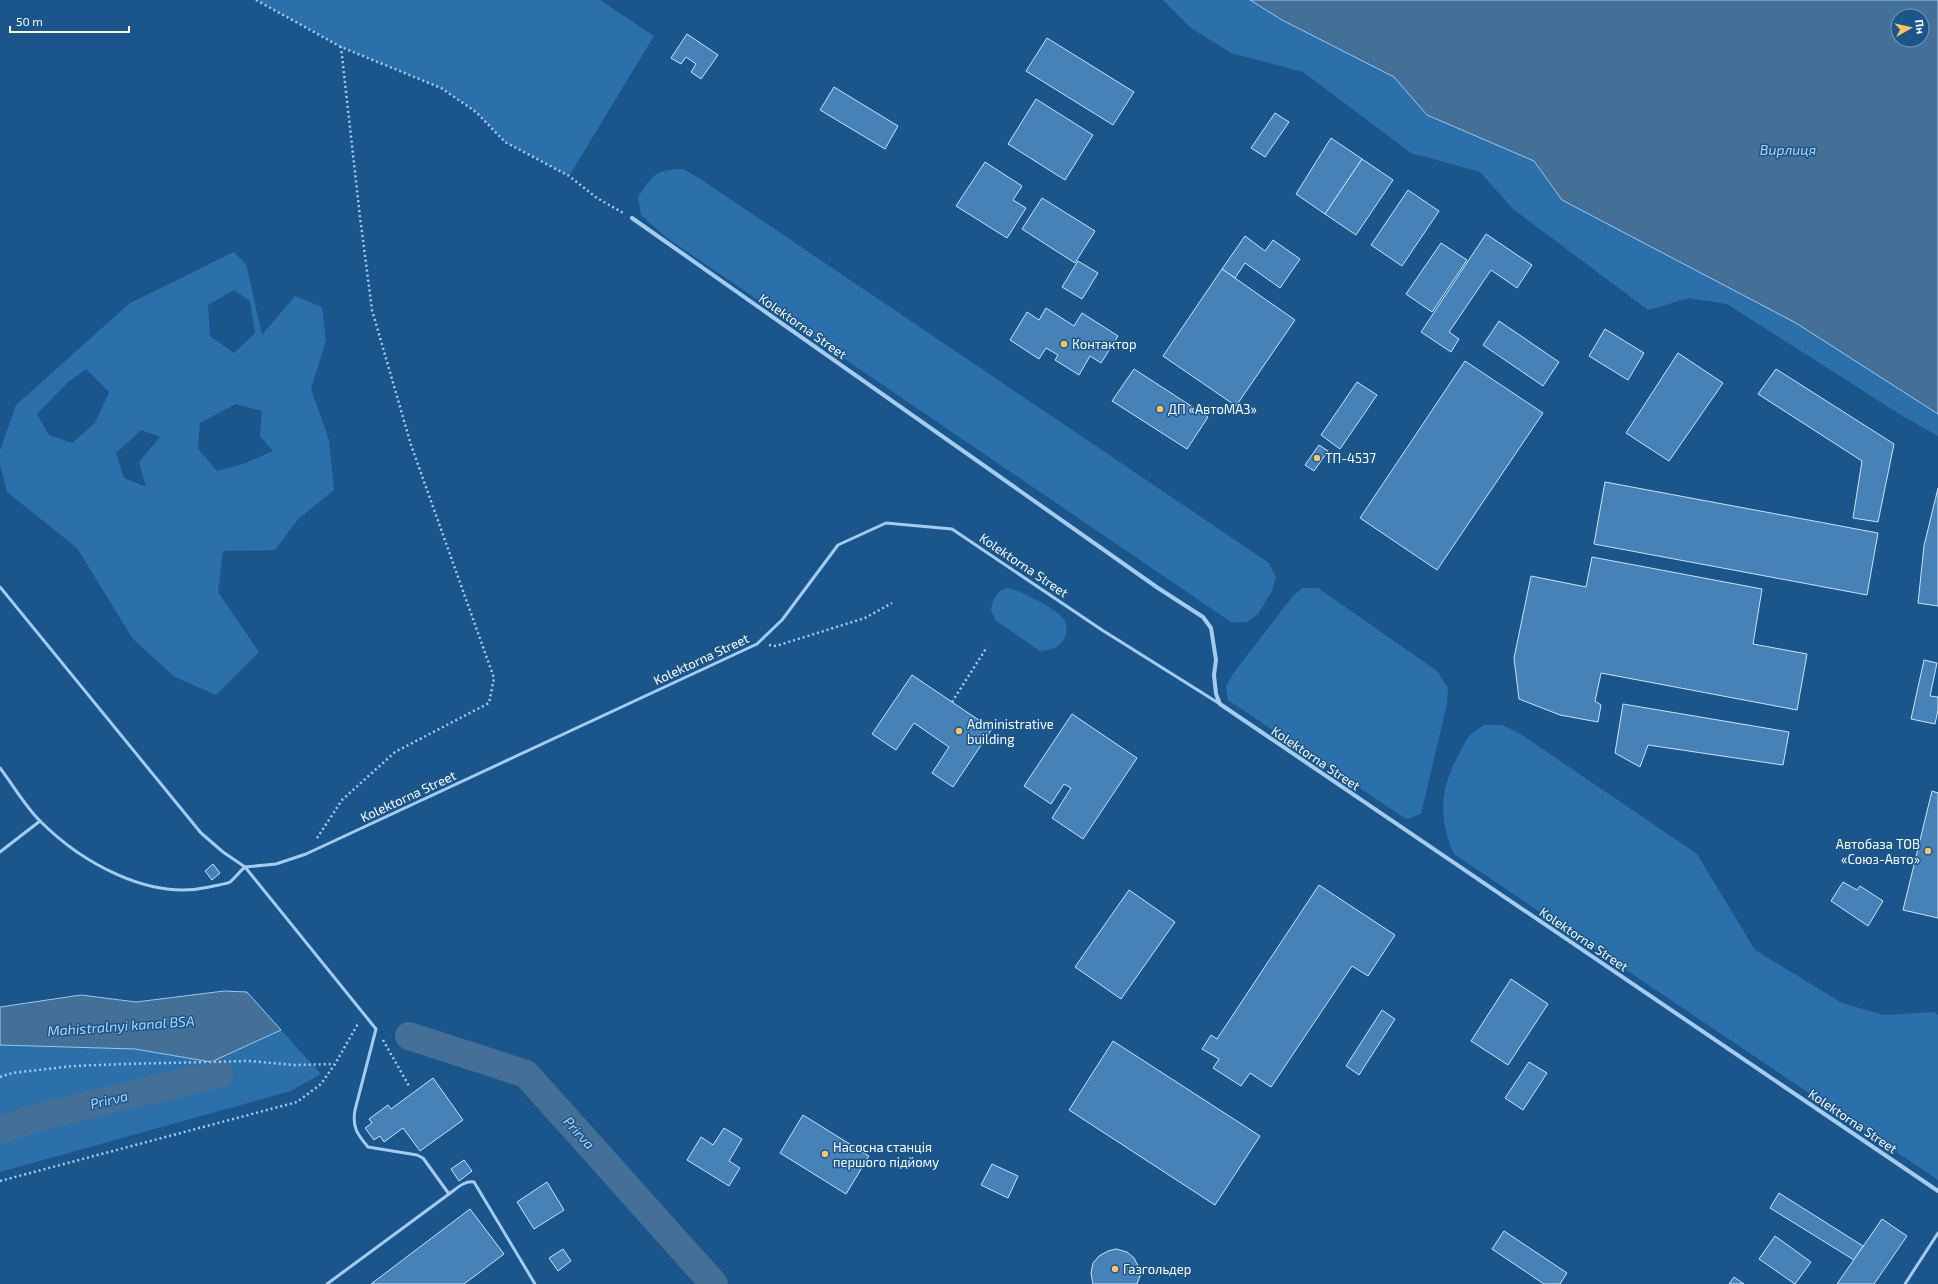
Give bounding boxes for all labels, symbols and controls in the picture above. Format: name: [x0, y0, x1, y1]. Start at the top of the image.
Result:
scale bar: [10, 8, 129, 34]
north arrow: [1890, 8, 1930, 48]
text: 50 m: [16, 14, 43, 28]
text: Пн: [1913, 19, 1928, 35]
water label: Вирлиця: [1760, 141, 1816, 158]
street label: Kolektorna Street: [756, 290, 850, 362]
place label: Контактор: [1072, 336, 1136, 352]
marker: Контактор: [1059, 339, 1069, 349]
place label: ДП «АвтоМАЗ»: [1168, 401, 1257, 417]
marker: ДП «АвтоМАЗ»: [1155, 404, 1165, 414]
place label: ТП-4537: [1325, 450, 1376, 466]
marker: ТП-4537: [1312, 453, 1322, 463]
street label: Kolektorna Street: [977, 529, 1071, 601]
street label: Kolektorna Street: [651, 630, 751, 688]
place label: Administrative building: [967, 716, 1054, 747]
street label: Kolektorna Street: [1269, 722, 1363, 794]
marker: Administrative building: [954, 726, 964, 736]
street label: Kolektorna Street: [358, 767, 458, 825]
place label: Автобаза ТОВ «Союз-Авто»: [1836, 836, 1920, 867]
marker: Автобаза ТОВ «Союз-Авто»: [1923, 846, 1933, 856]
street label: Kolektorna Street: [1537, 903, 1631, 975]
water label: Mahistralnyi kanal BSA: [47, 1012, 195, 1039]
street label: Kolektorna Street: [1806, 1085, 1900, 1157]
water label: Prirva: [88, 1087, 129, 1112]
water label: Prirva: [560, 1113, 598, 1153]
place label: Насосна станція першого підйому: [833, 1139, 939, 1170]
marker: Насосна станція першого підйому: [820, 1149, 830, 1159]
place label: Газгольдер: [1123, 1261, 1191, 1277]
marker: Газгольдер: [1110, 1264, 1120, 1274]

